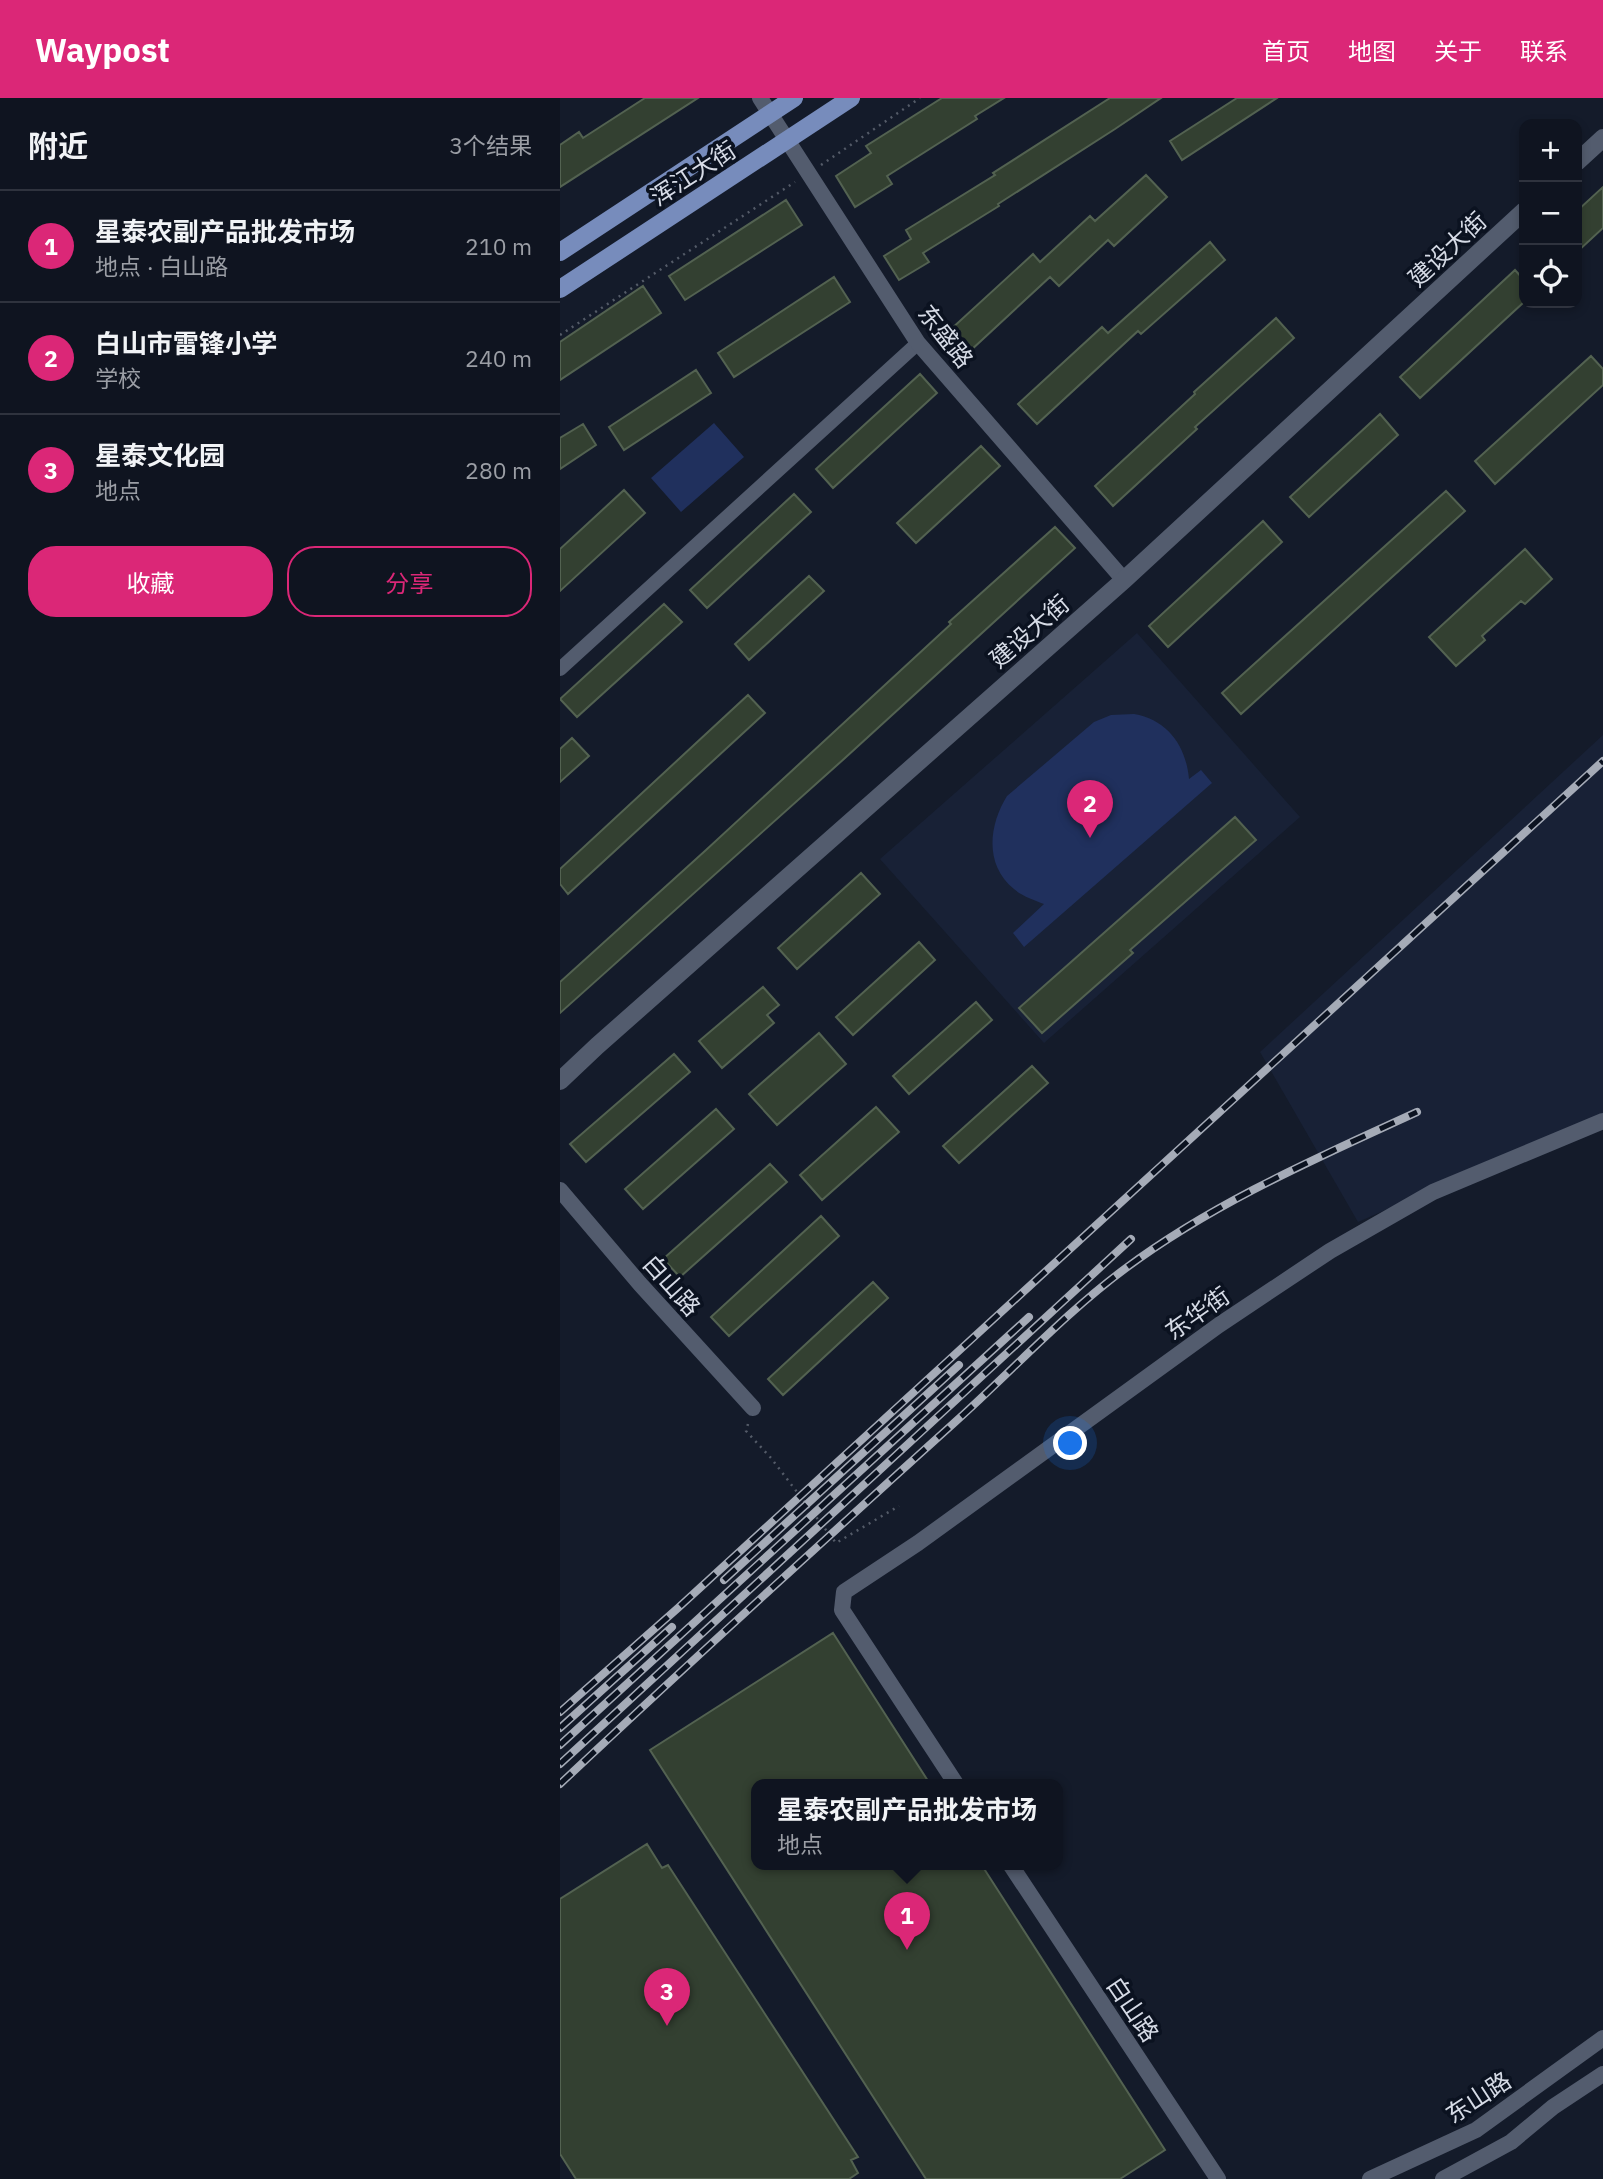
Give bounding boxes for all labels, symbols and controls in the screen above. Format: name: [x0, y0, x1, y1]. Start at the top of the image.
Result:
text: Waypost: [35, 28, 170, 71]
text: 首页: [1262, 35, 1310, 67]
text: 地图: [1348, 35, 1396, 67]
text: 关于: [1434, 35, 1482, 67]
text: 联系: [1520, 35, 1568, 67]
map controls: [1519, 119, 1582, 308]
button: +: [1519, 119, 1582, 182]
text: 附近: [28, 126, 88, 165]
text: 3个结果: [449, 130, 532, 160]
street label: 浑江大街: [644, 133, 742, 213]
button: −: [1519, 182, 1582, 245]
street label: 建设大街: [1401, 205, 1493, 293]
text: 星泰农副产品批发市场: [95, 214, 355, 248]
text: 1: [44, 231, 58, 261]
text: 210 m: [465, 231, 532, 261]
button: locate: [1519, 245, 1582, 308]
text: 地点 · 白山路: [95, 251, 228, 281]
street label: 东盛路: [911, 298, 981, 374]
text: 白山市雷锋小学: [95, 326, 277, 360]
text: 2: [44, 343, 58, 373]
text: 240 m: [465, 343, 532, 373]
text: 学校: [95, 363, 141, 393]
text: 星泰文化园: [95, 438, 225, 472]
text: 3: [44, 455, 58, 485]
text: 280 m: [465, 455, 532, 485]
text: 地点: [95, 475, 141, 505]
button: 收藏: [28, 546, 273, 617]
button: 分享: [287, 546, 532, 617]
street label: 建设大街: [982, 587, 1076, 675]
pin: 2: [1067, 780, 1113, 838]
street label: 白山路: [636, 1248, 708, 1322]
street label: 东华街: [1158, 1279, 1236, 1347]
your location: [1053, 1426, 1087, 1460]
popup: [751, 1779, 1063, 1870]
text: 星泰农副产品批发市场: [777, 1792, 1037, 1826]
text: 地点: [777, 1829, 823, 1859]
pin: 1: [884, 1892, 930, 1950]
pin: 3: [644, 1968, 690, 2026]
street label: 白山路: [1100, 1970, 1166, 2048]
street label: 东山路: [1439, 2064, 1517, 2130]

